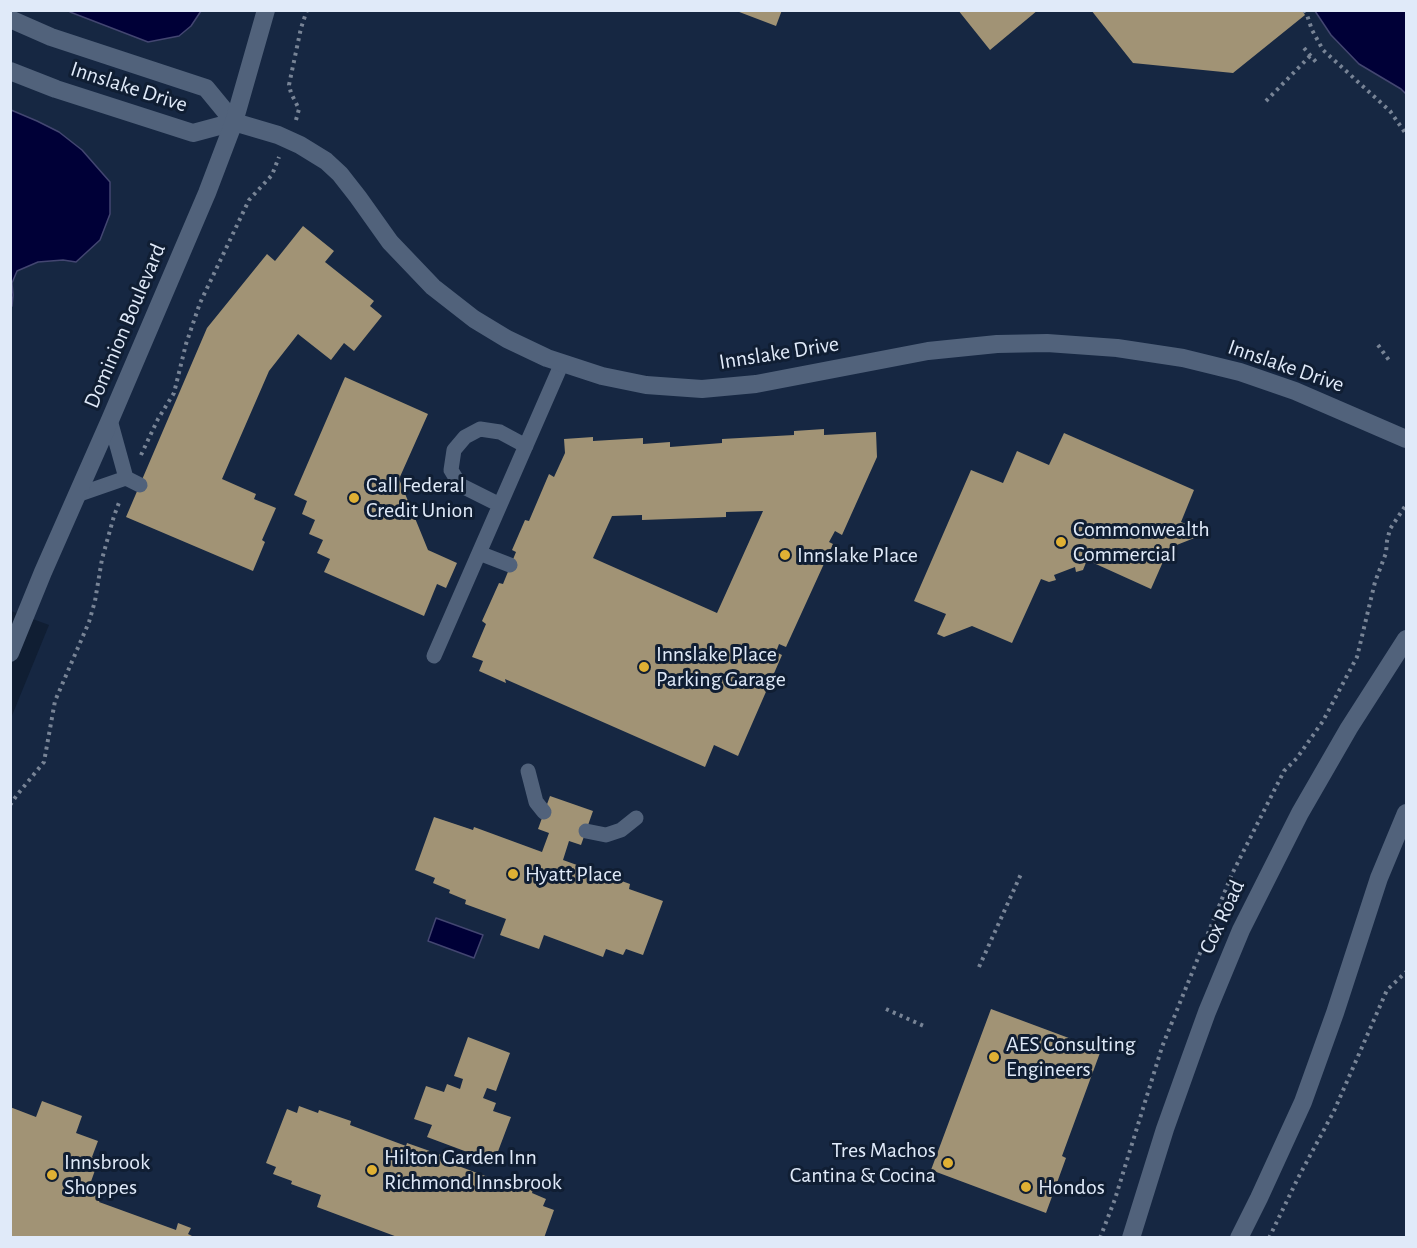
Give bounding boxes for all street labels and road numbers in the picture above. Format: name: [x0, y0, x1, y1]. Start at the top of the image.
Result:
street label: Innslake Drive: [67, 56, 191, 118]
street label: Dominion Boulevard: [78, 240, 172, 412]
street label: Innslake Drive: [717, 330, 841, 376]
street label: Innslake Drive: [1224, 334, 1348, 398]
street label: Cox Road: [1193, 876, 1251, 958]

